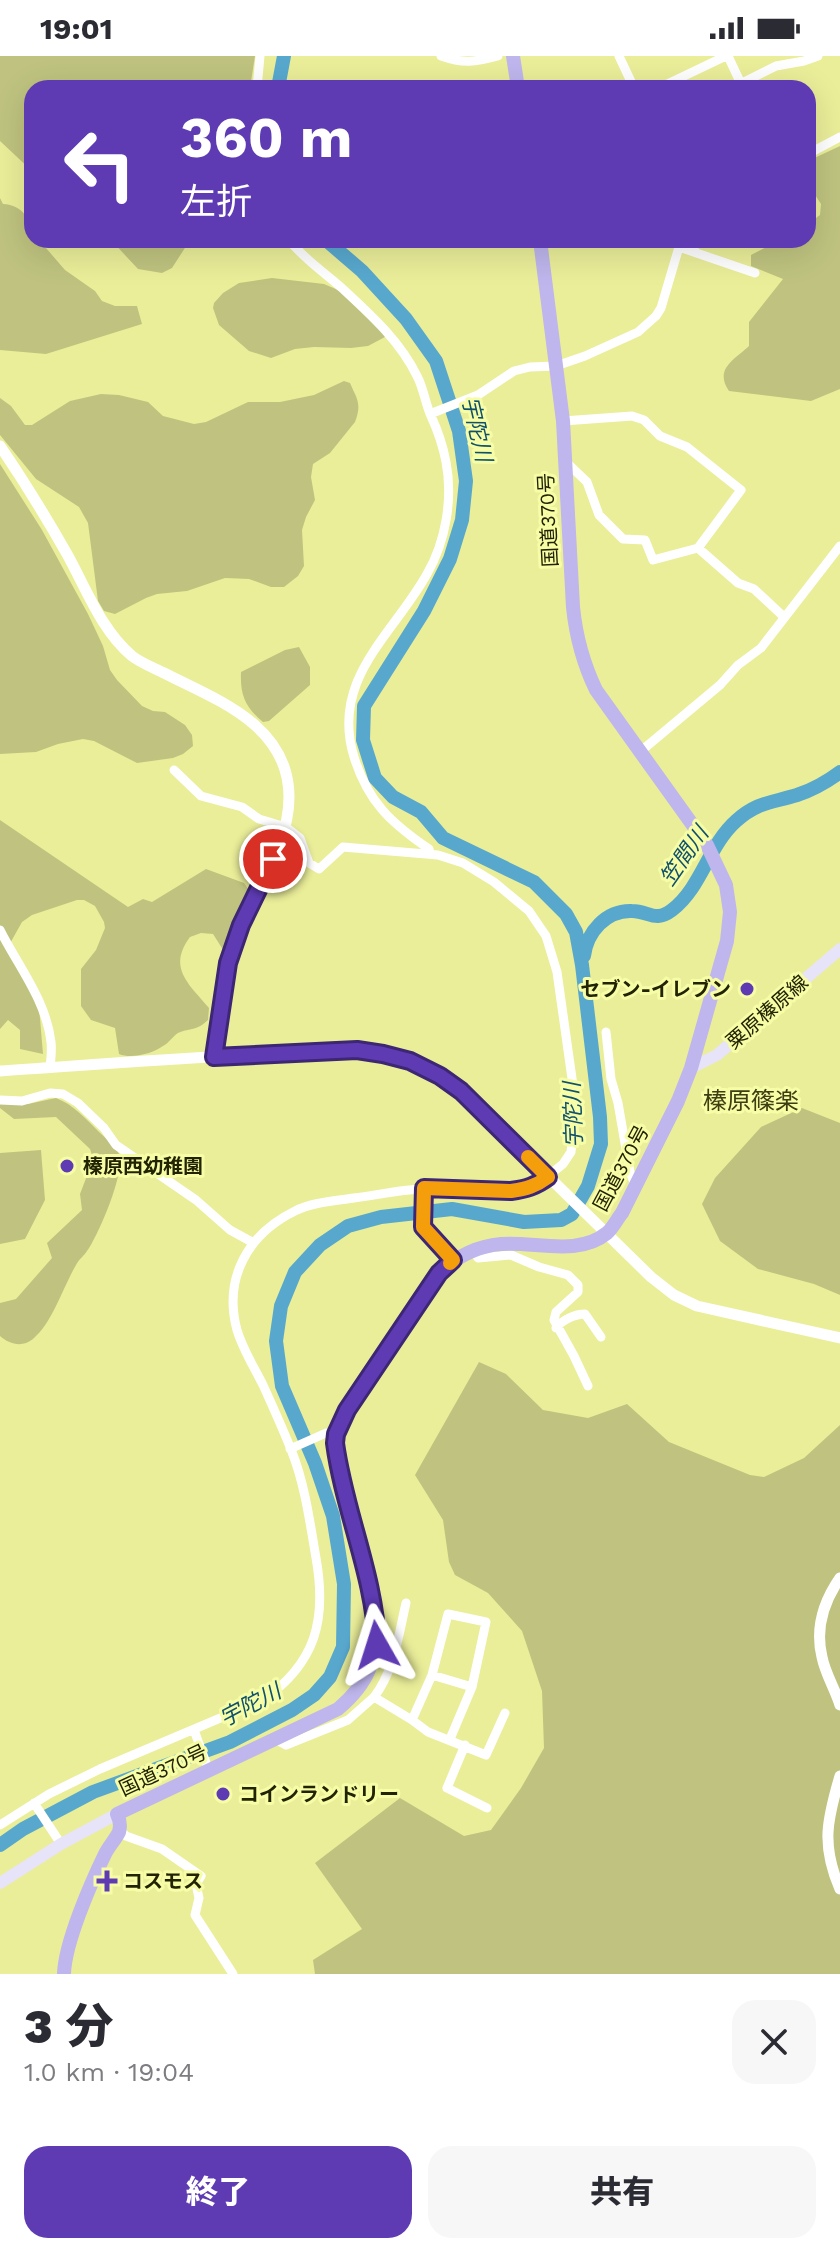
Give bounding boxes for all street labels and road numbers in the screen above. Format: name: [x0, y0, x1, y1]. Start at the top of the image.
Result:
street label: 国道370号: [534, 472, 562, 568]
street label: 粟原榛原線: [721, 970, 813, 1054]
street label: 国道370号: [588, 1121, 654, 1215]
street label: 国道370号: [115, 1739, 211, 1801]

